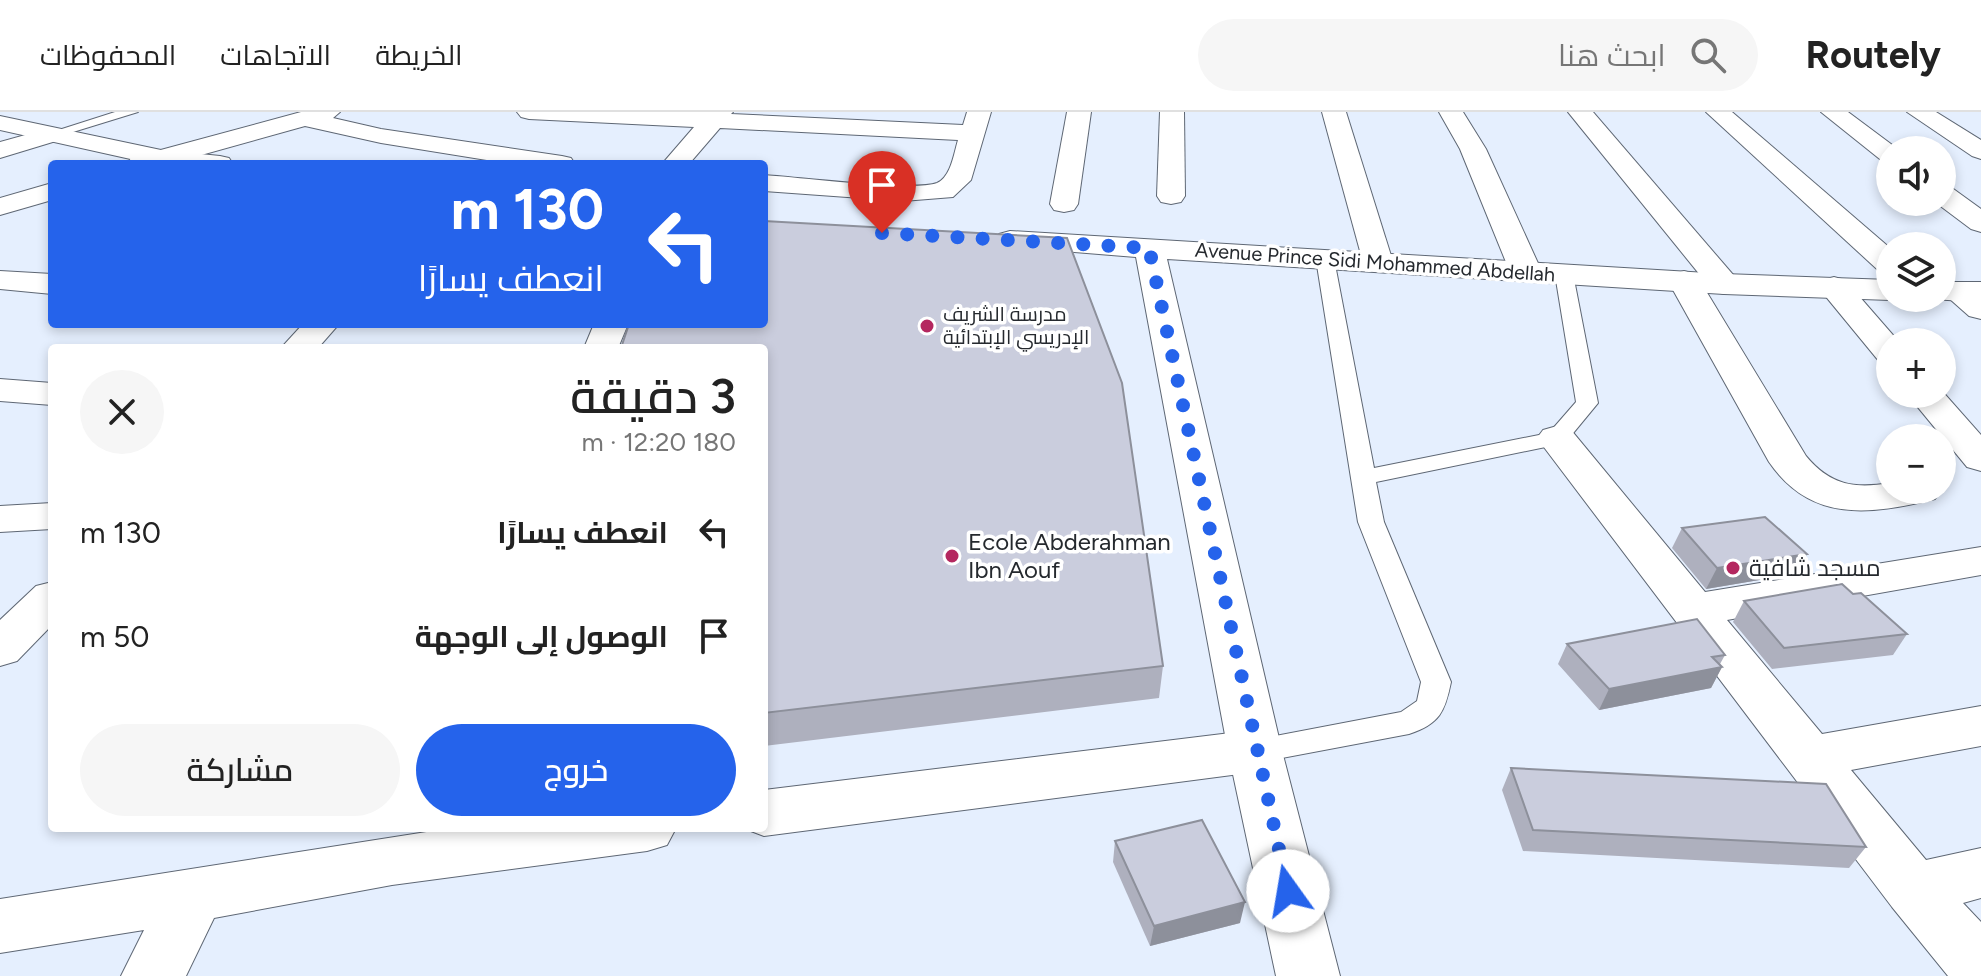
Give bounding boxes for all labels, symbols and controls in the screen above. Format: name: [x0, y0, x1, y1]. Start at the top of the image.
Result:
search box: [1198, 19, 1758, 91]
text: Routely: [1806, 32, 1941, 78]
icon: search: [1686, 33, 1730, 77]
text: ابحث هنا: [1558, 37, 1666, 74]
text: المحفوظات: [40, 38, 176, 72]
text: الاتجاهات: [220, 38, 331, 72]
text: الخريطة: [375, 38, 463, 72]
map controls: [1876, 136, 1956, 504]
button: sound: [1876, 136, 1956, 216]
pin: [848, 151, 916, 233]
icon: arrive: [860, 163, 904, 207]
text: 130 m: [451, 176, 604, 243]
icon: left: [632, 192, 736, 296]
button: layers: [1876, 232, 1956, 312]
street label: Avenue Prince Sidi Mohammed Abdellah: [1194, 237, 1556, 287]
text: انعطف يسارًا: [418, 257, 604, 300]
place label: مدرسة الشريف الإدريسي الإبتدائية: [943, 302, 1089, 352]
marker: مدرسة الشريف الإدريسي الإبتدائية: [918, 317, 936, 335]
button: +: [1876, 328, 1956, 408]
text: 3 دقيقة: [570, 367, 736, 425]
button: close: [80, 370, 164, 454]
button: −: [1876, 424, 1956, 504]
text: 180 m · 12:20: [582, 426, 736, 458]
icon: left: [692, 510, 736, 554]
text: 130 m: [80, 514, 161, 551]
text: انعطف يسارًا: [497, 514, 668, 551]
place label: Ecole Abderahman Ibn Aouf: [968, 527, 1171, 584]
marker: Ecole Abderahman Ibn Aouf: [943, 547, 961, 565]
place label: مسجد شافية: [1749, 553, 1881, 582]
marker: مسجد شافية: [1724, 559, 1742, 577]
icon: arrive: [692, 614, 736, 658]
text: 50 m: [80, 618, 149, 655]
text: الوصول إلى الوجهة: [415, 618, 668, 655]
button: مشاركة: [80, 724, 400, 816]
button: خروج: [416, 724, 736, 816]
position arrow: [1246, 849, 1330, 933]

